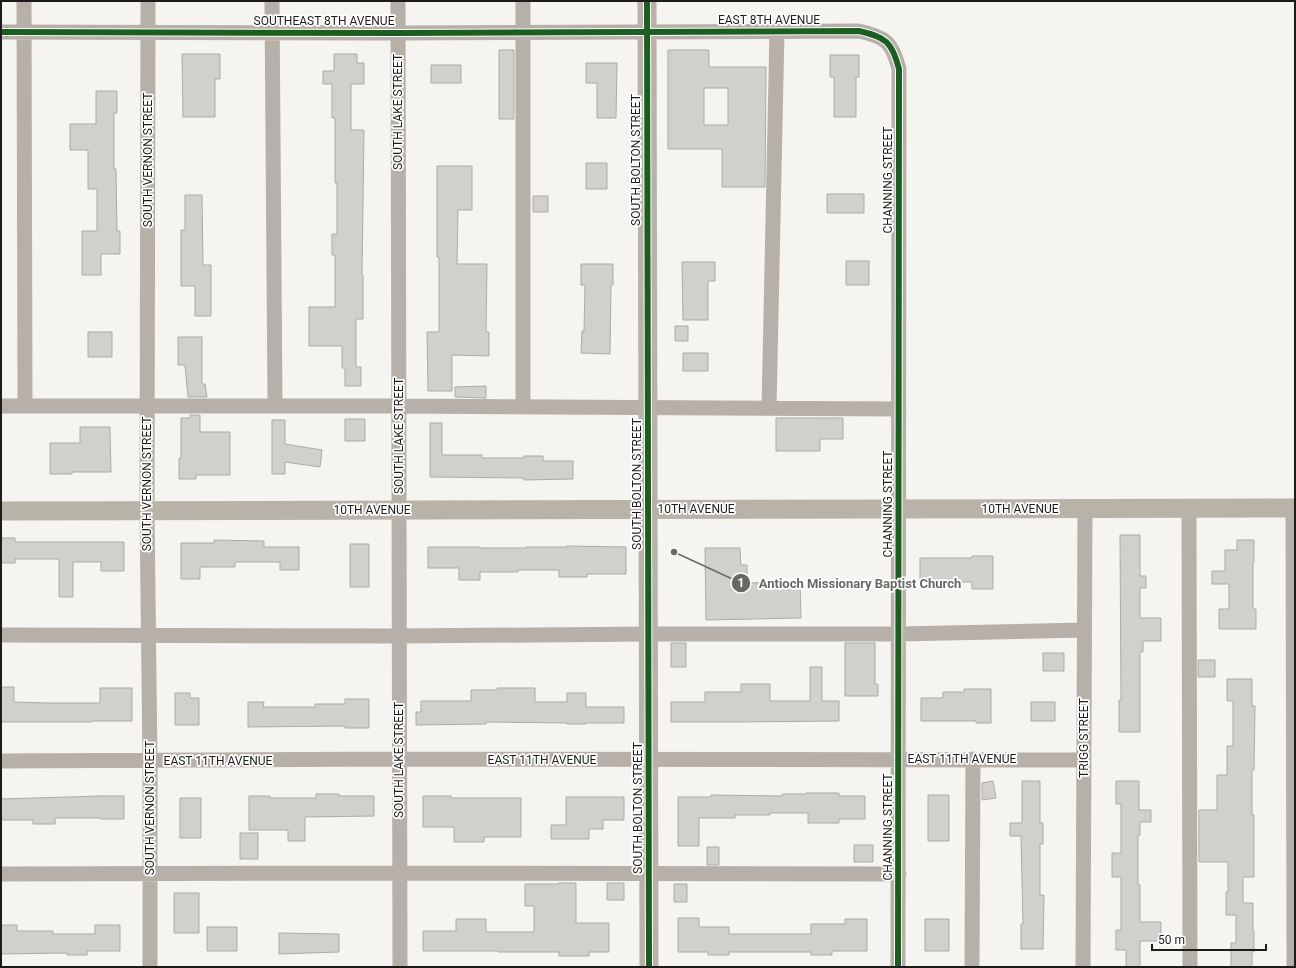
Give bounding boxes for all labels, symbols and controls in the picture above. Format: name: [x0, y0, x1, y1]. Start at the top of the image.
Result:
street label: EAST 8TH AVENUE: [718, 13, 820, 27]
street label: SOUTHEAST 8TH AVENUE: [254, 14, 395, 28]
street label: SOUTH LAKE STREET: [391, 54, 405, 170]
street label: SOUTH VERNON STREET: [141, 93, 155, 227]
street label: SOUTH BOLTON STREET: [629, 94, 643, 226]
street label: CHANNING STREET: [881, 127, 895, 234]
street label: SOUTH LAKE STREET: [392, 378, 406, 494]
street label: SOUTH VERNON STREET: [140, 417, 154, 551]
street label: SOUTH BOLTON STREET: [630, 418, 644, 550]
street label: CHANNING STREET: [881, 451, 895, 558]
street label: 10TH AVENUE: [657, 502, 735, 516]
street label: 10TH AVENUE: [981, 502, 1059, 516]
street label: 10TH AVENUE: [333, 503, 411, 517]
callout: Antioch Missionary Baptist Church: [731, 571, 969, 596]
text: 1: [738, 576, 744, 590]
text: Antioch Missionary Baptist Church: [759, 576, 961, 591]
street label: TRIGG STREET: [1077, 698, 1091, 778]
street label: SOUTH LAKE STREET: [392, 702, 406, 818]
street label: SOUTH VERNON STREET: [143, 741, 157, 875]
street label: SOUTH BOLTON STREET: [631, 742, 645, 874]
street label: EAST 11TH AVENUE: [908, 752, 1017, 766]
street label: EAST 11TH AVENUE: [488, 753, 597, 767]
street label: EAST 11TH AVENUE: [164, 754, 273, 768]
street label: CHANNING STREET: [881, 774, 895, 881]
scale bar: [1152, 926, 1266, 952]
text: 50 m: [1158, 933, 1185, 947]

